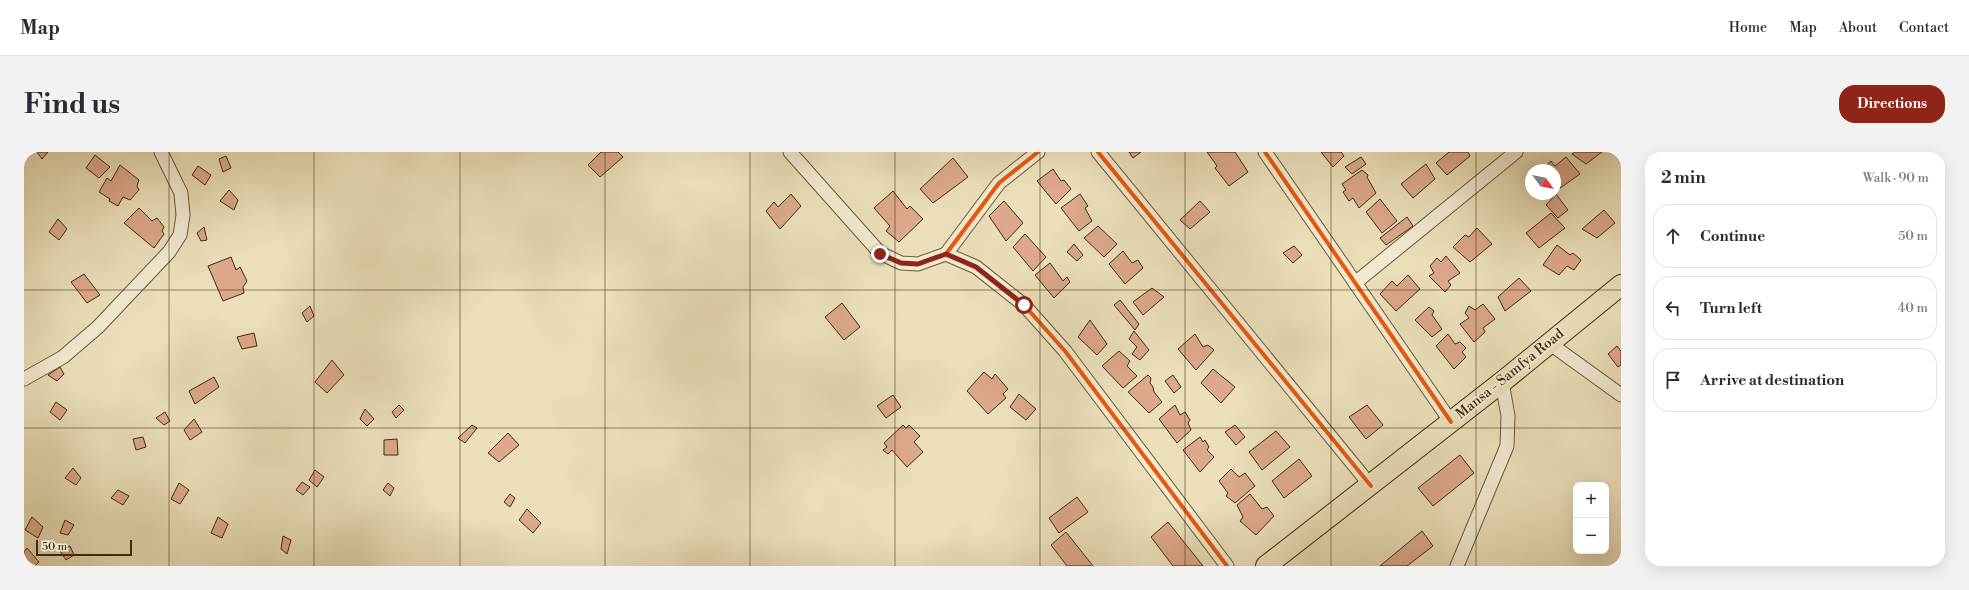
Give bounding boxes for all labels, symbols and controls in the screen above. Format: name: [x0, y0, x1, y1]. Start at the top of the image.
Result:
text: Map: [20, 16, 60, 40]
text: Home: [1729, 19, 1767, 37]
text: Map: [1789, 19, 1817, 37]
text: About: [1839, 19, 1877, 37]
text: Contact: [1899, 19, 1949, 37]
button: Directions: [1839, 85, 1945, 123]
text: Find us: [24, 87, 120, 122]
north arrow: [1525, 164, 1561, 200]
text: 2 min: [1661, 167, 1706, 189]
text: Walk · 90 m: [1863, 170, 1929, 186]
icon: ahead: [1662, 225, 1684, 247]
text: Continue: [1700, 227, 1765, 246]
text: 50 m: [1898, 228, 1928, 244]
route end: [871, 245, 889, 263]
route start: [1015, 296, 1033, 314]
icon: left: [1662, 297, 1684, 319]
text: Turn left: [1700, 299, 1762, 318]
text: 40 m: [1898, 300, 1928, 316]
street label: Mansa - Samfya Road: [1452, 325, 1568, 423]
icon: arrive: [1662, 369, 1684, 391]
text: Arrive at destination: [1700, 371, 1844, 390]
map controls: [1573, 482, 1609, 554]
button: +: [1573, 482, 1609, 518]
button: −: [1573, 518, 1609, 554]
scale bar: [36, 538, 132, 557]
text: 50 m: [42, 540, 67, 554]

